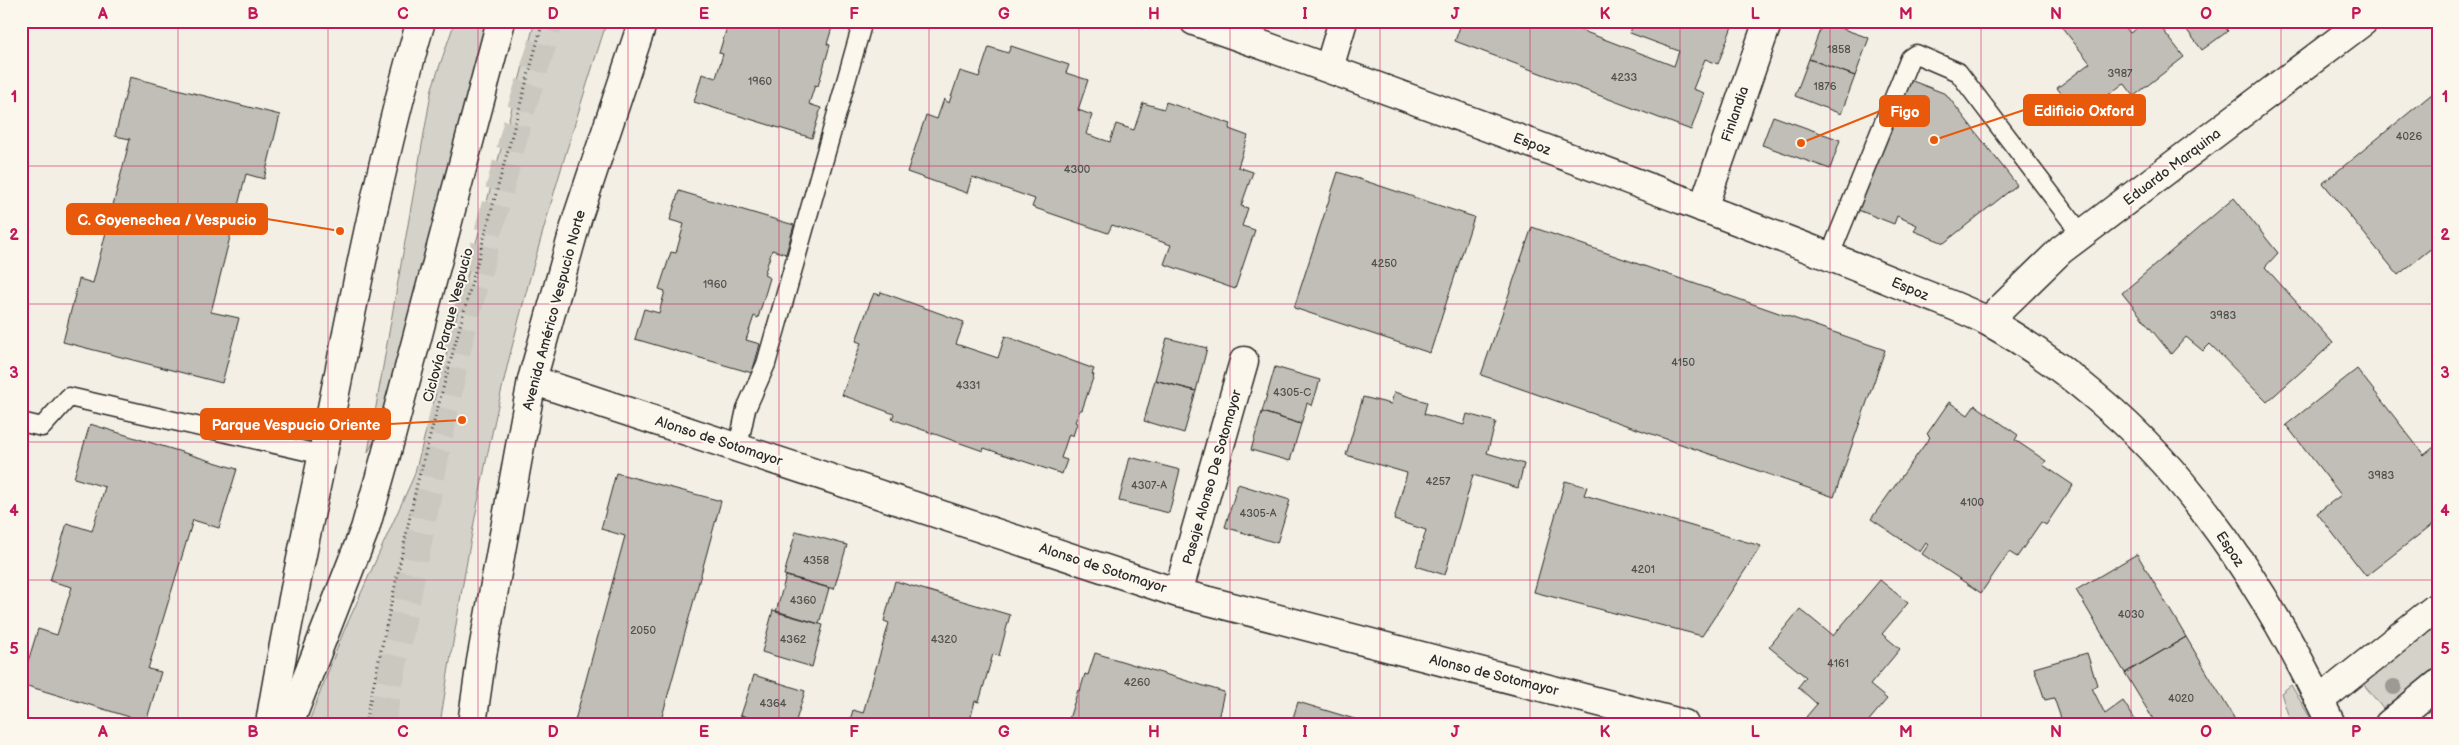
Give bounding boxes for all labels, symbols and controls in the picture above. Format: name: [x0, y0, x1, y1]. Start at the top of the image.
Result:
text: A: [97, 5, 108, 24]
text: B: [247, 5, 259, 24]
text: C: [397, 5, 409, 24]
text: D: [547, 5, 559, 24]
text: E: [699, 5, 709, 24]
text: F: [849, 5, 859, 24]
text: G: [998, 5, 1010, 24]
text: H: [1148, 5, 1160, 24]
text: I: [1302, 5, 1308, 24]
text: J: [1451, 5, 1460, 24]
text: K: [1600, 5, 1611, 24]
text: L: [1750, 5, 1760, 24]
text: M: [1899, 5, 1913, 24]
text: N: [2050, 5, 2062, 24]
text: O: [2200, 5, 2212, 24]
text: P: [2351, 5, 2361, 24]
house number: 1858: [1827, 43, 1851, 56]
house number: 3987: [2108, 67, 2133, 80]
house number: 4233: [1611, 71, 1637, 84]
house number: 1960: [748, 75, 772, 88]
house number: 1876: [1814, 80, 1837, 93]
street label: Finlandia: [1718, 84, 1752, 144]
text: 1: [11, 88, 17, 107]
text: 1: [2442, 88, 2448, 107]
callout: Edificio Oxford: [2024, 95, 2145, 125]
callout: Figo: [1880, 96, 1929, 126]
text: Edificio Oxford: [2034, 102, 2134, 121]
text: Figo: [1890, 103, 1920, 122]
street label: Eduardo Marquina: [2120, 125, 2224, 209]
street label: Espoz: [1511, 129, 1553, 159]
house number: 4026: [2396, 130, 2422, 143]
house number: 4300: [1064, 163, 1091, 176]
callout: C. Goyenechea / Vespucio: [67, 204, 267, 234]
street label: Avenida Américo Vespucio Norte: [519, 208, 589, 412]
text: C. Goyenechea / Vespucio: [77, 211, 257, 230]
text: 2: [9, 226, 19, 245]
text: 2: [2440, 226, 2450, 245]
street label: Ciclovía Parque Vespucio: [419, 246, 477, 404]
house number: 4250: [1371, 257, 1398, 270]
street label: Espoz: [1889, 274, 1931, 305]
house number: 1960: [703, 278, 727, 291]
house number: 3983: [2210, 309, 2236, 322]
house number: 4150: [1671, 356, 1695, 369]
text: 3: [9, 364, 19, 383]
text: 3: [2440, 364, 2450, 383]
house number: 4331: [956, 379, 980, 392]
house number: 4305-C: [1273, 386, 1311, 399]
street label: Pasaje Alonso De Sotomayor: [1179, 387, 1245, 566]
callout: Parque Vespucio Oriente: [201, 409, 390, 439]
street label: Alonso de Sotomayor: [653, 412, 786, 470]
text: Parque Vespucio Oriente: [212, 416, 381, 435]
house number: 3983: [2368, 469, 2394, 482]
house number: 4257: [1426, 475, 1451, 488]
house number: 4307-A: [1131, 479, 1167, 492]
house number: 4100: [1960, 496, 1984, 509]
text: 4: [9, 502, 19, 521]
text: 4: [2440, 502, 2450, 521]
house number: 4305-A: [1240, 507, 1277, 520]
street label: Espoz: [2212, 528, 2248, 570]
street label: Alonso de Sotomayor: [1037, 539, 1170, 597]
house number: 4358: [803, 554, 829, 567]
house number: 4201: [1631, 563, 1655, 576]
house number: 4360: [790, 594, 817, 607]
house number: 4030: [2118, 608, 2145, 621]
house number: 2050: [630, 624, 656, 637]
house number: 4362: [780, 633, 807, 646]
house number: 4320: [931, 633, 958, 646]
text: 5: [9, 640, 19, 659]
text: 5: [2440, 640, 2450, 659]
street label: Alonso de Sotomayor: [1428, 651, 1561, 699]
house number: 4161: [1827, 657, 1849, 670]
house number: 4260: [1124, 676, 1151, 689]
house number: 4020: [2168, 692, 2195, 705]
house number: 4364: [760, 697, 787, 710]
text: A: [97, 723, 108, 742]
text: B: [247, 723, 259, 742]
text: C: [397, 723, 409, 742]
text: D: [547, 723, 559, 742]
text: E: [699, 723, 709, 742]
text: F: [849, 723, 859, 742]
text: G: [998, 723, 1010, 742]
text: H: [1148, 723, 1160, 742]
text: I: [1302, 723, 1308, 742]
text: J: [1451, 723, 1460, 742]
text: K: [1600, 723, 1611, 742]
text: L: [1750, 723, 1760, 742]
text: M: [1899, 723, 1913, 742]
text: N: [2050, 723, 2062, 742]
text: O: [2200, 723, 2212, 742]
text: P: [2351, 723, 2361, 742]

